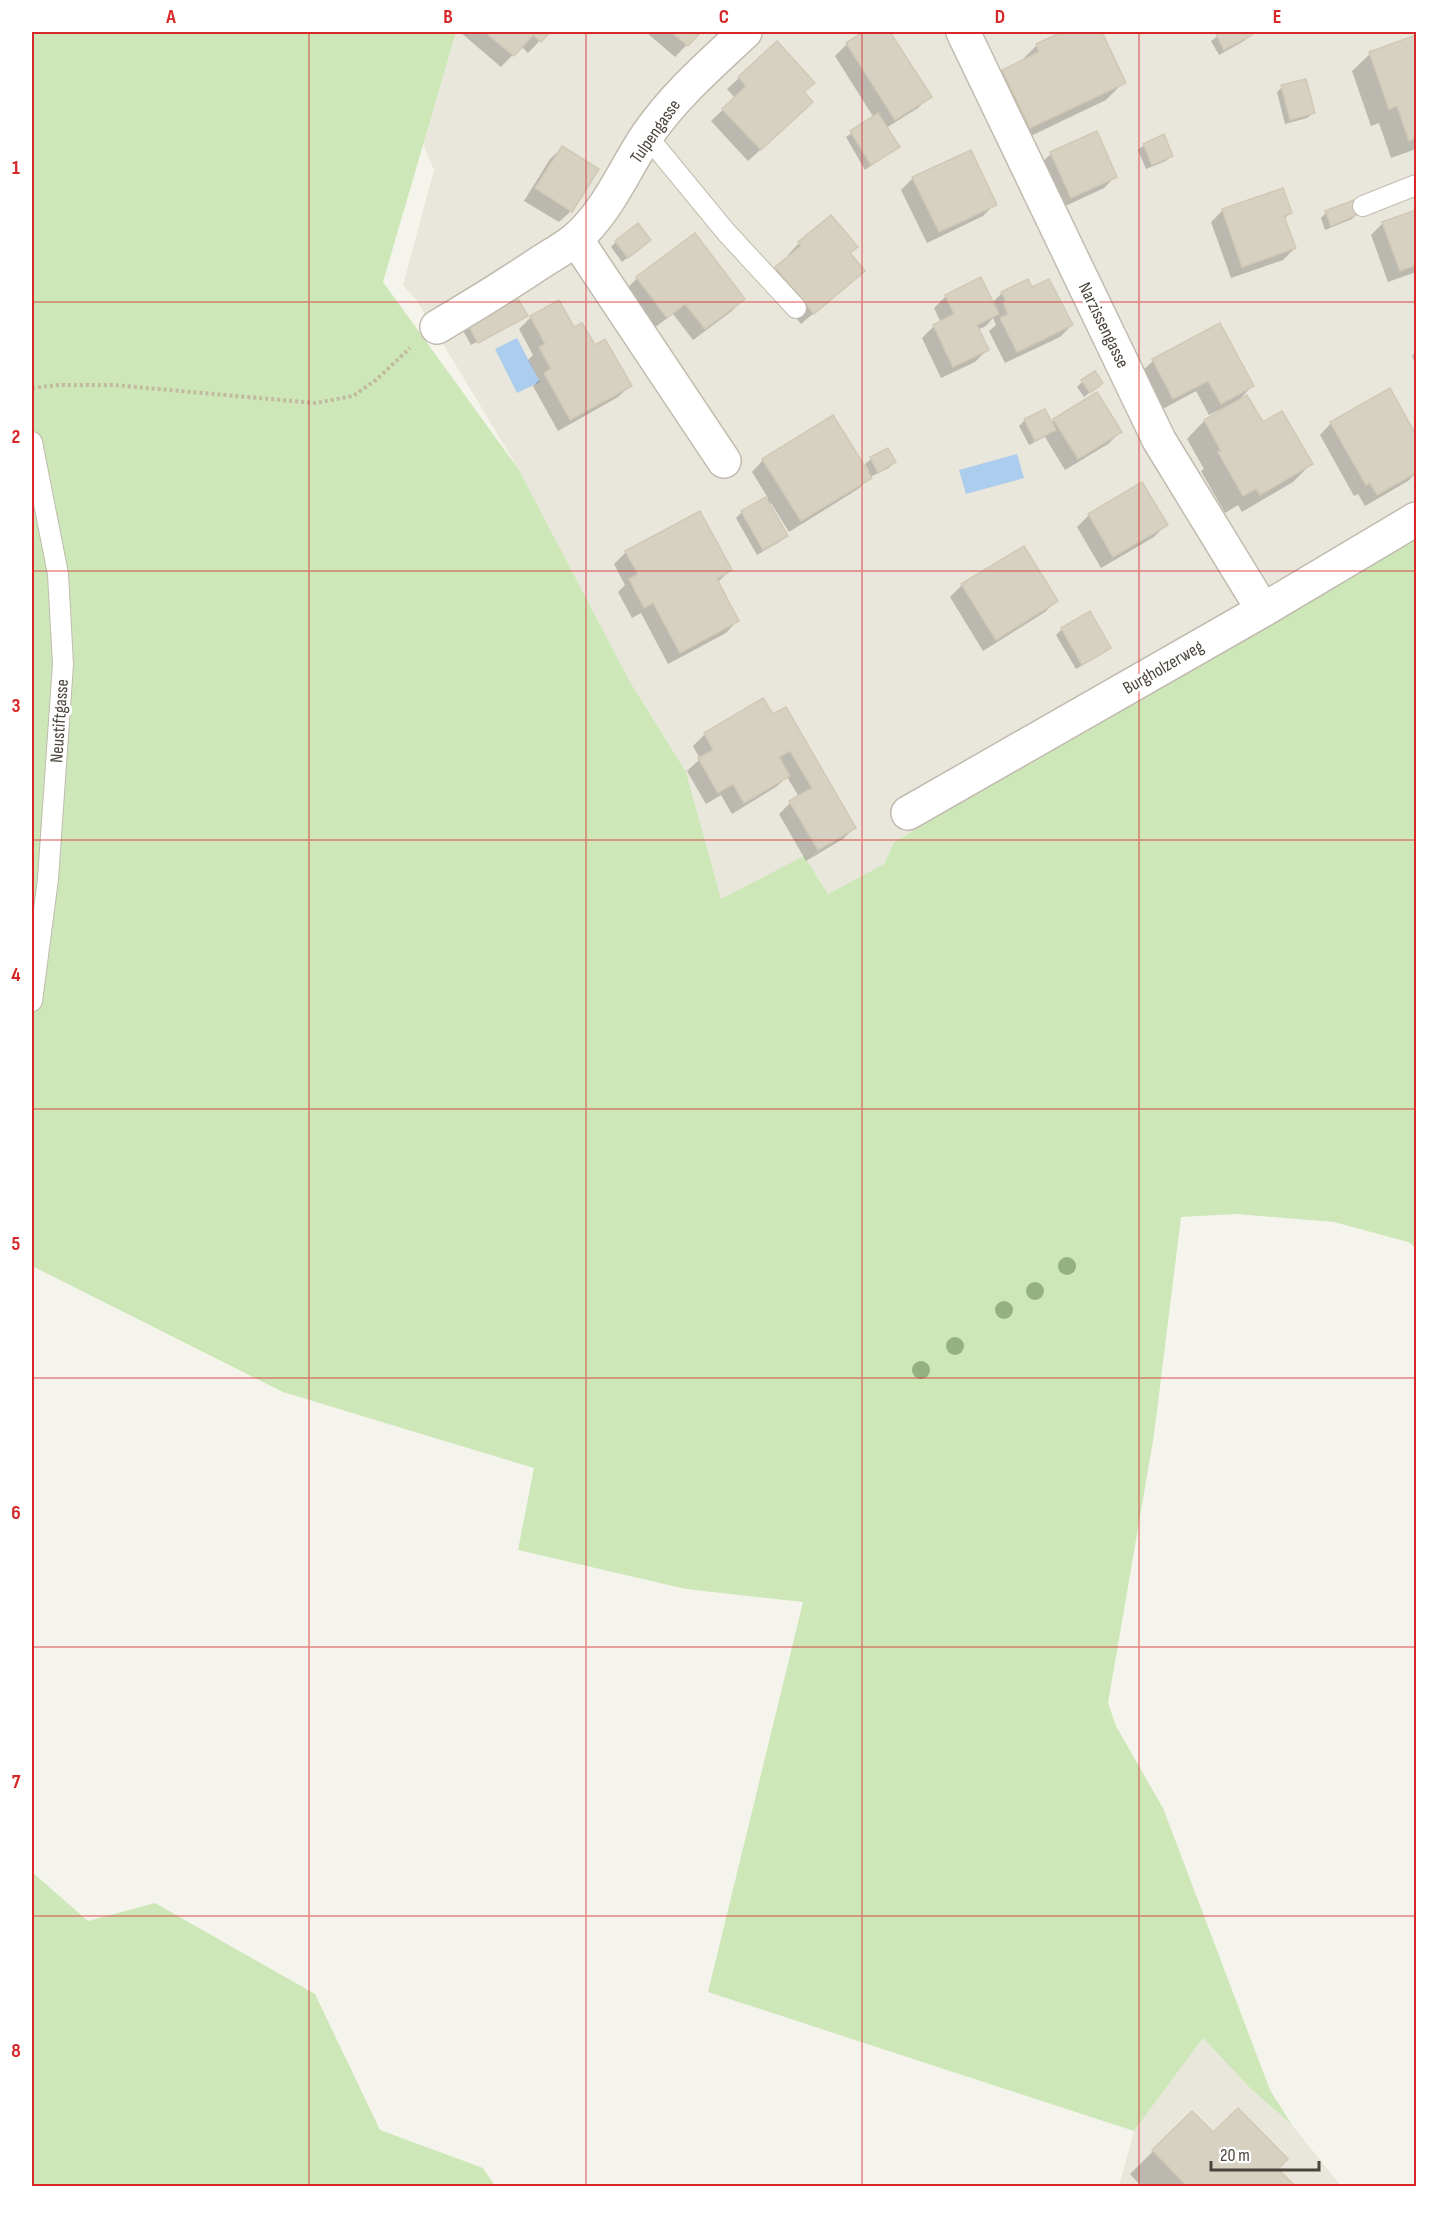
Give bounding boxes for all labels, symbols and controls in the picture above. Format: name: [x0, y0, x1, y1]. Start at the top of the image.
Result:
text: A: [165, 5, 176, 29]
text: B: [443, 5, 453, 29]
text: C: [719, 5, 729, 29]
text: D: [995, 5, 1005, 29]
text: E: [1273, 5, 1281, 29]
street label: Tulpengasse: [626, 95, 685, 167]
text: 1: [12, 156, 20, 180]
street label: Narzissengasse: [1074, 279, 1133, 371]
text: 2: [12, 425, 20, 449]
street label: Burgholzerweg: [1119, 636, 1207, 699]
street label: Neustiftgasse: [46, 679, 73, 764]
text: 3: [12, 694, 21, 718]
text: 4: [11, 963, 21, 987]
text: 5: [12, 1232, 21, 1256]
text: 6: [11, 1501, 21, 1525]
text: 7: [12, 1770, 21, 1794]
text: 8: [11, 2039, 21, 2063]
scale bar: [1211, 2134, 1319, 2172]
text: 20 m: [1220, 2145, 1250, 2166]

